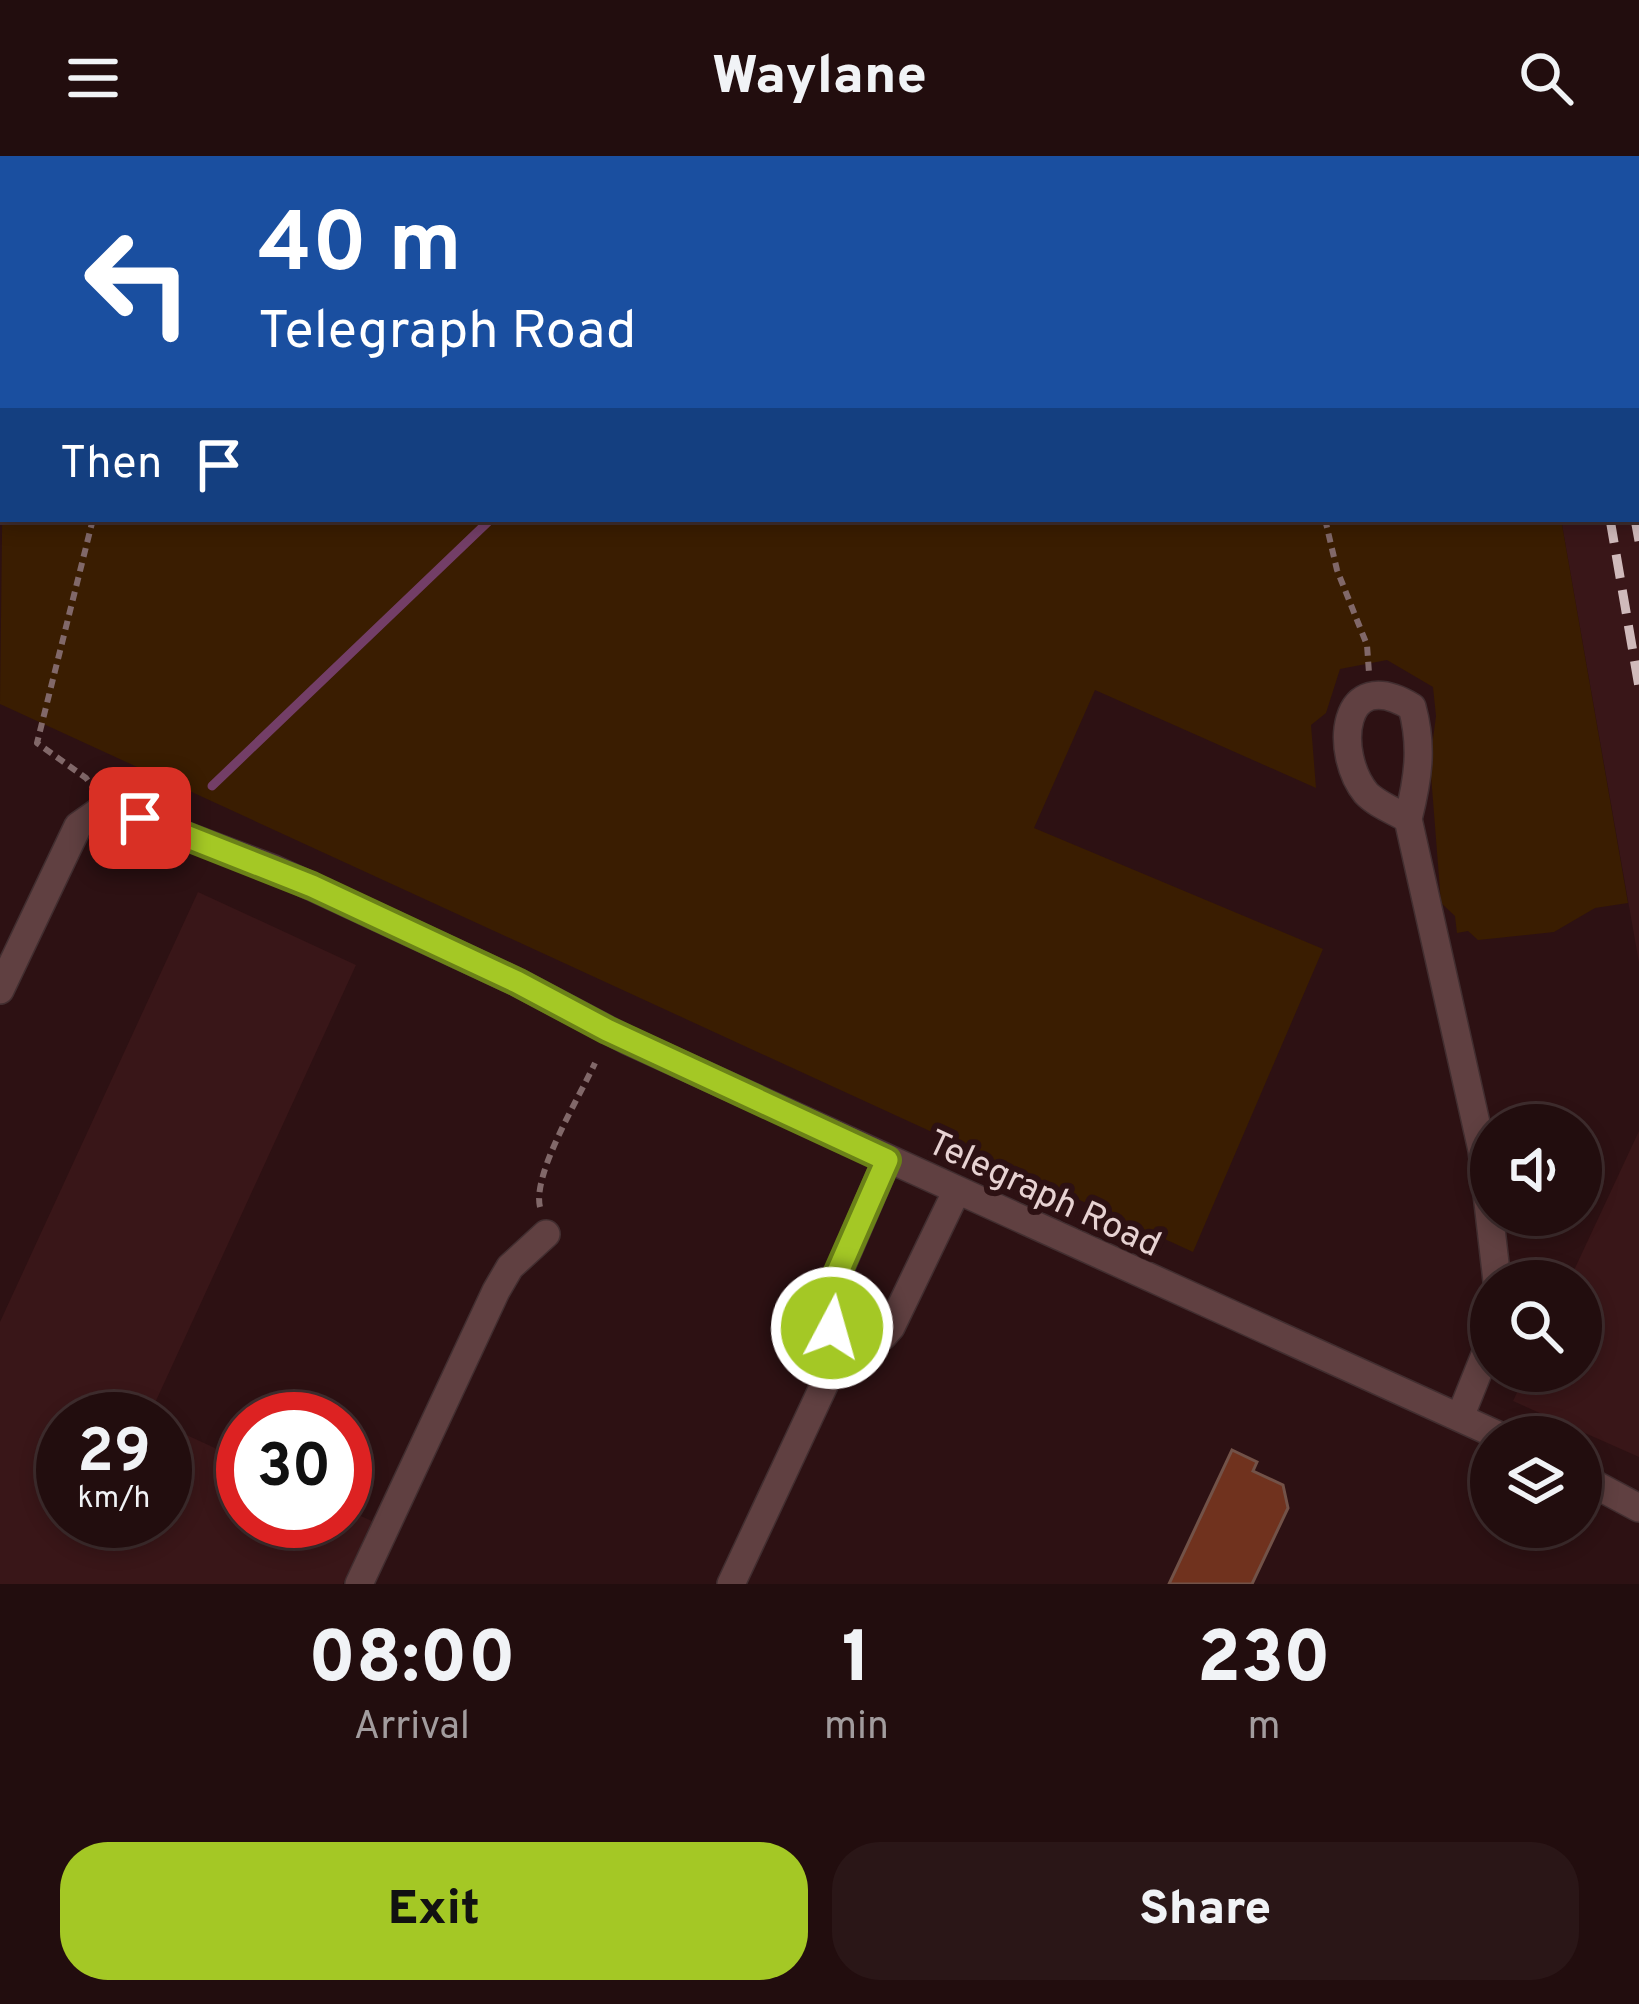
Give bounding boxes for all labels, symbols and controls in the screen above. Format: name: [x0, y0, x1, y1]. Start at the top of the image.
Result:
text: Waylane: [712, 44, 927, 113]
icon: menu: [60, 45, 126, 111]
icon: search: [1513, 45, 1579, 111]
text: 40 m: [258, 195, 462, 301]
icon: left: [60, 204, 216, 360]
text: Telegraph Road: [258, 299, 636, 368]
icon: arrive: [186, 432, 252, 498]
text: Then: [60, 437, 162, 494]
pin: [89, 767, 191, 869]
icon: arrive: [107, 785, 173, 851]
map controls: [1470, 1104, 1602, 1548]
button: sound: [1470, 1104, 1602, 1236]
street label: Telegraph Road: [919, 1121, 1167, 1270]
button: search: [1470, 1260, 1602, 1392]
position arrow: [769, 1265, 895, 1391]
speed limit sign: 30: [216, 1392, 372, 1548]
button: layers: [1470, 1416, 1602, 1548]
text: 29: [77, 1417, 151, 1493]
text: km/h: [78, 1481, 150, 1518]
text: 08:00: [308, 1616, 516, 1708]
text: 1: [842, 1616, 871, 1708]
text: 230: [1197, 1616, 1331, 1708]
text: Arrival: [354, 1704, 470, 1753]
text: min: [824, 1704, 889, 1753]
text: m: [1247, 1704, 1280, 1753]
button: Exit: [60, 1842, 808, 1980]
button: Share: [832, 1842, 1579, 1980]

